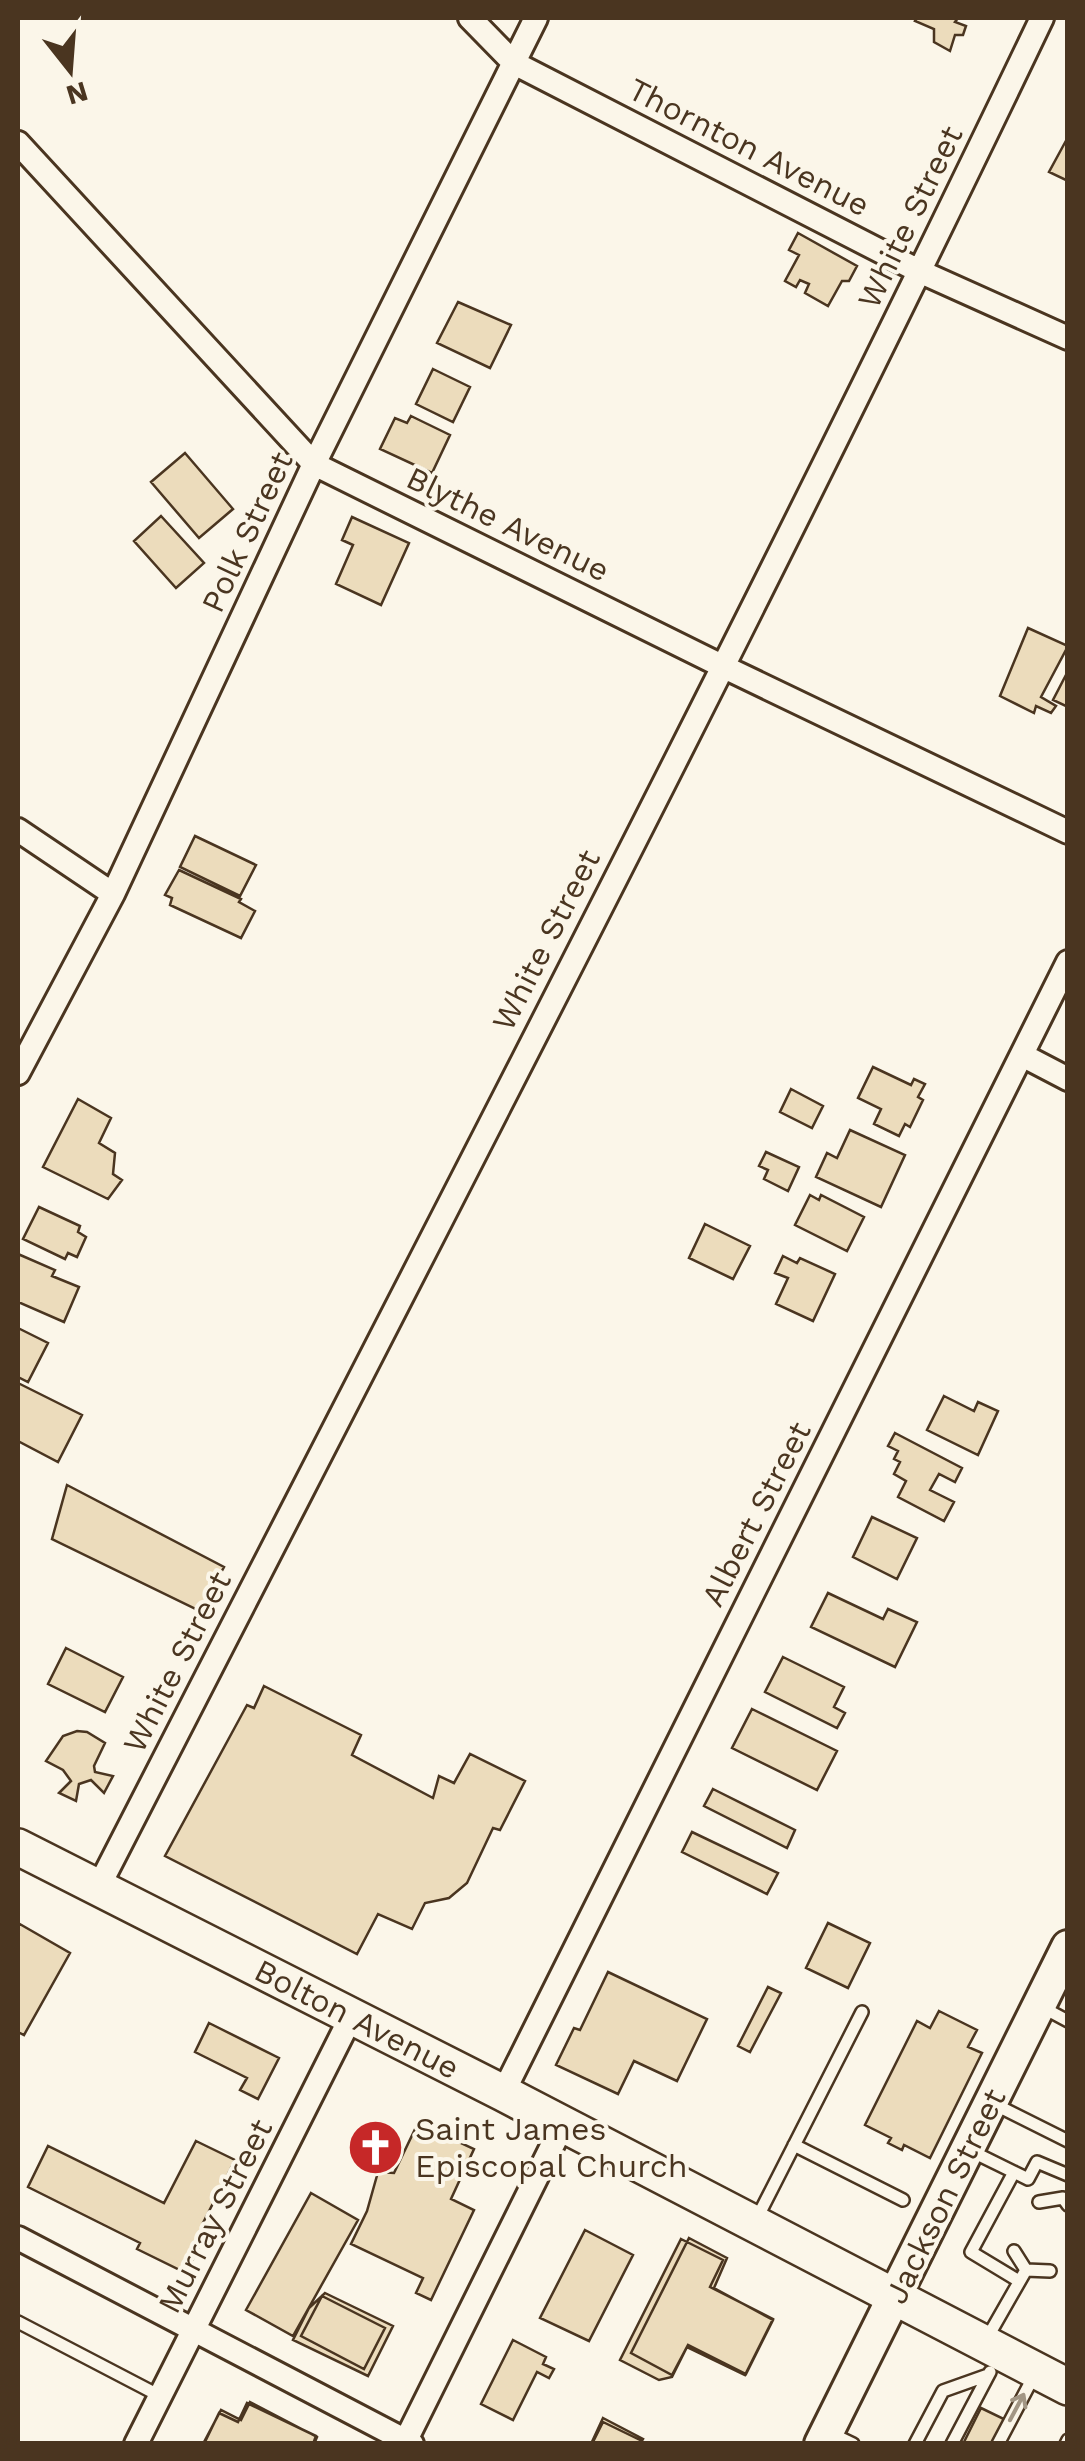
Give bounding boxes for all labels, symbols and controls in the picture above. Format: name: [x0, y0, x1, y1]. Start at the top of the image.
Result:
north arrow: [20, 20, 120, 120]
street label: Thornton Avenue: [622, 70, 876, 224]
text: N: [62, 75, 92, 112]
street label: White Street: [849, 120, 971, 314]
street label: Polk Street: [193, 446, 301, 618]
street label: Blythe Avenue: [400, 459, 616, 589]
street label: White Street: [484, 843, 608, 1037]
street label: Albert Street: [693, 1415, 819, 1613]
street label: White Street: [115, 1565, 239, 1759]
street label: Bolton Avenue: [248, 1951, 466, 2087]
street label: Jackson Street: [877, 2082, 1013, 2310]
place label: Saint James Episcopal Church: [415, 2110, 688, 2185]
street label: Murray Street: [150, 2113, 280, 2319]
church icon: Saint James Episcopal Church: [346, 2117, 406, 2177]
one-way arrow: [1008, 2393, 1027, 2423]

